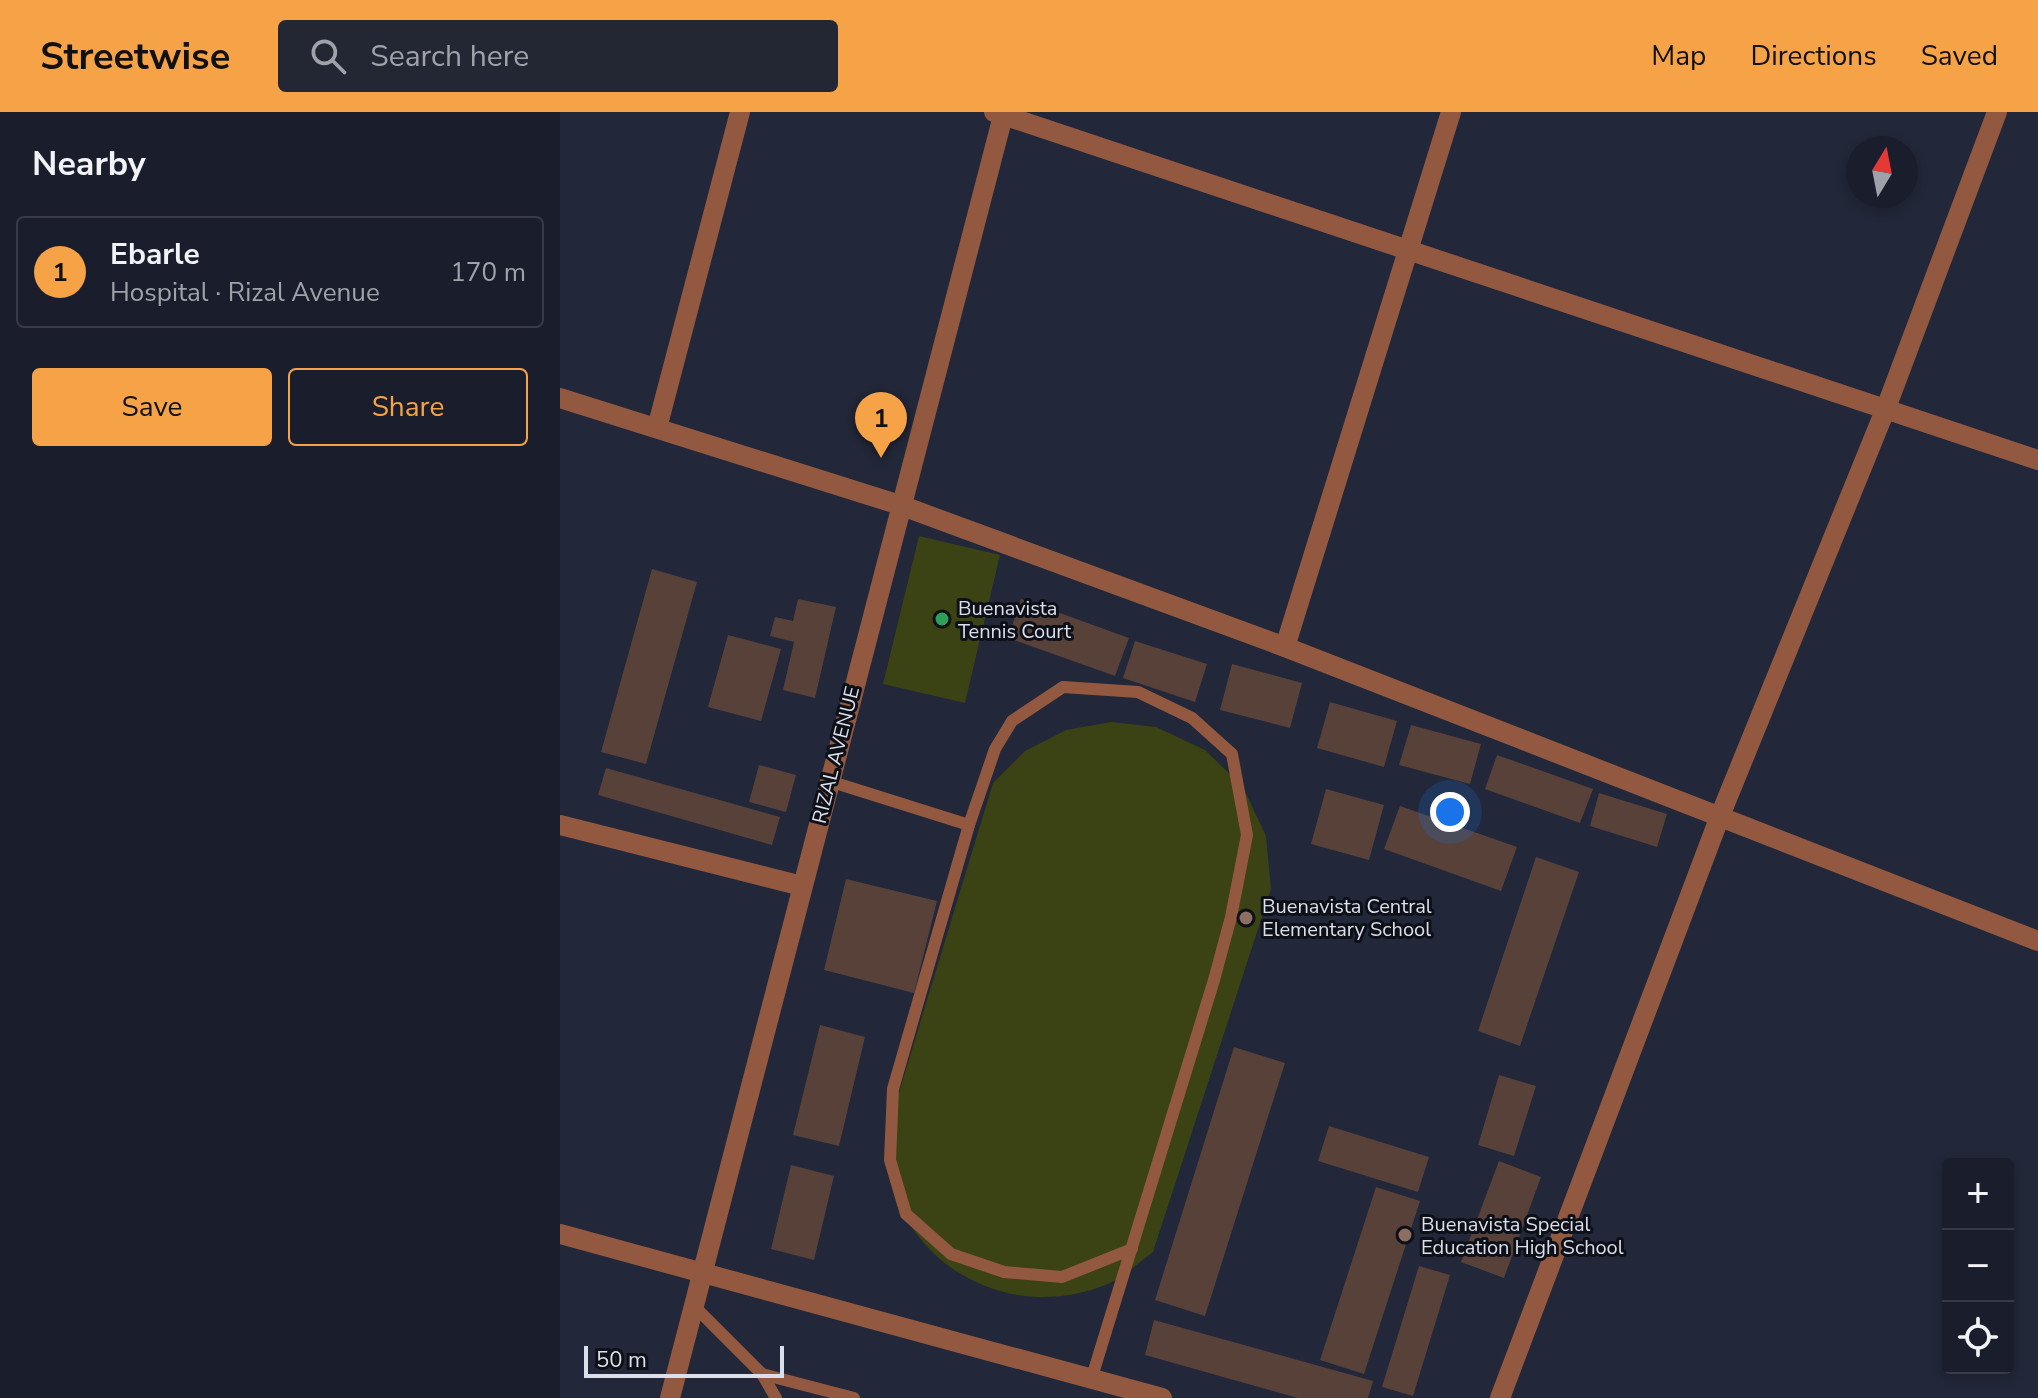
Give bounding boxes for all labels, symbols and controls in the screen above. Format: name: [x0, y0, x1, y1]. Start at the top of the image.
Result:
search box: [278, 20, 838, 92]
text: Streetwise: [40, 31, 230, 82]
icon: search: [306, 34, 350, 78]
text: Search here: [370, 36, 529, 77]
text: Map: [1651, 37, 1706, 75]
text: Directions: [1750, 37, 1877, 75]
text: Saved: [1921, 37, 1998, 75]
north arrow: [1846, 136, 1918, 208]
text: Nearby: [32, 141, 146, 187]
text: Ebarle: [110, 234, 200, 275]
text: 1: [52, 255, 68, 290]
text: 170 m: [450, 255, 526, 290]
text: Hospital · Rizal Avenue: [110, 275, 380, 310]
button: Save: [32, 368, 272, 446]
button: Share: [288, 368, 528, 446]
pin: 1: [855, 392, 907, 458]
place label: Buenavista Tennis Court: [958, 595, 1072, 645]
marker: Buenavista Tennis Court: [933, 610, 951, 628]
street label: RIZAL AVENUE: [806, 684, 866, 826]
your location: [1430, 792, 1470, 832]
place label: Buenavista Central Elementary School: [1262, 893, 1432, 943]
marker: Buenavista Central Elementary School: [1237, 909, 1255, 927]
map controls: [1942, 1158, 2014, 1374]
button: +: [1942, 1158, 2014, 1230]
place label: Buenavista Special Education High School: [1421, 1211, 1624, 1261]
marker: Buenavista Special Education High School: [1396, 1226, 1414, 1244]
button: −: [1942, 1230, 2014, 1302]
button: locate: [1942, 1302, 2014, 1374]
scale bar: [584, 1342, 784, 1378]
text: 50 m: [596, 1345, 647, 1375]

